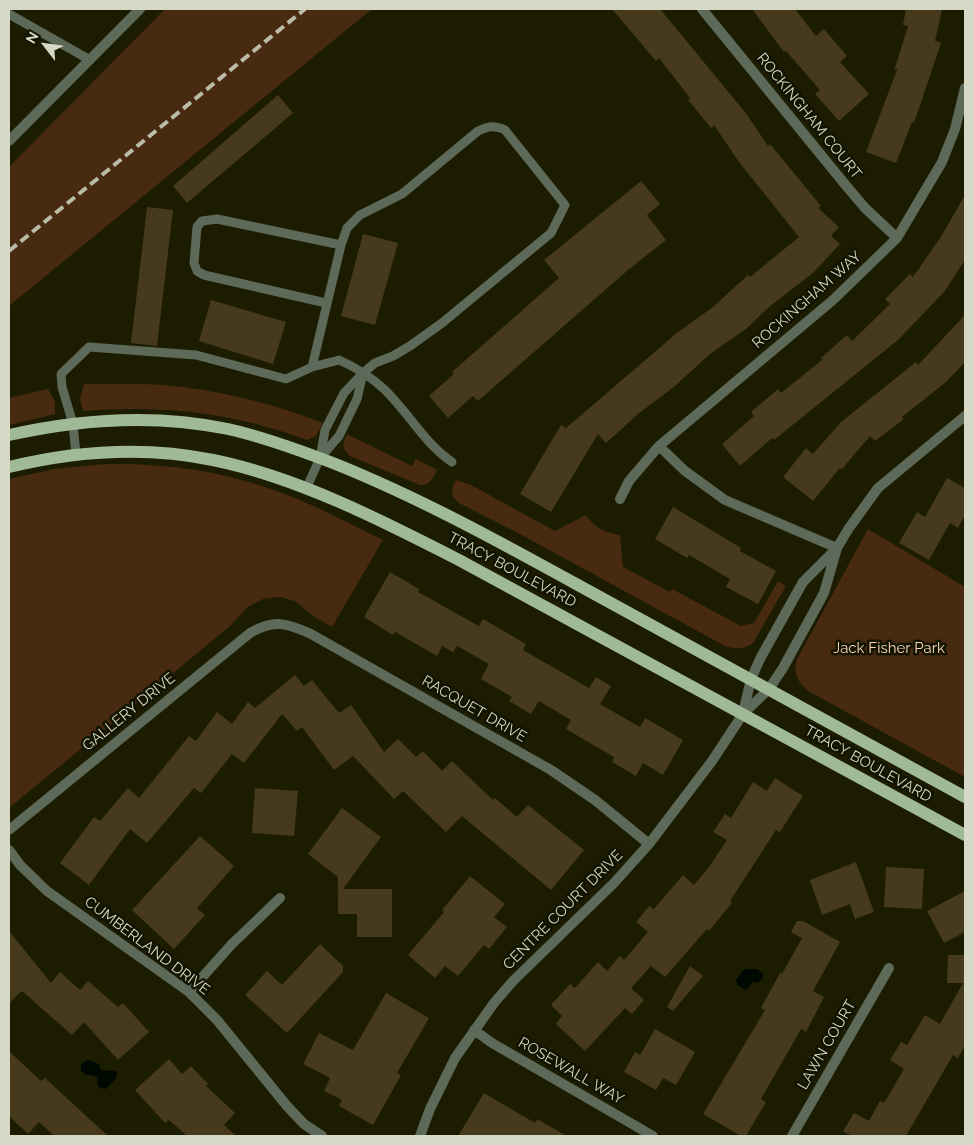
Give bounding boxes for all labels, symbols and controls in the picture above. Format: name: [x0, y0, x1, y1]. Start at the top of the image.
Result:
north arrow: [20, 20, 70, 70]
text: N: [22, 29, 42, 46]
street label: ROCKINGHAM COURT: [753, 49, 865, 183]
street label: ROCKINGHAM WAY: [749, 248, 865, 352]
street label: TRACY BOULEVARD: [445, 529, 579, 611]
park label: Jack Fisher Park: [833, 639, 945, 657]
street label: GALLERY DRIVE: [79, 669, 179, 755]
street label: RACQUET DRIVE: [418, 672, 530, 746]
street label: TRACY BOULEVARD: [801, 722, 935, 806]
street label: CENTRE COURT DRIVE: [499, 846, 627, 974]
street label: CUMBERLAND DRIVE: [81, 893, 213, 999]
street label: LAWN COURT: [794, 997, 860, 1093]
street label: ROSEWALL WAY: [515, 1033, 627, 1109]

